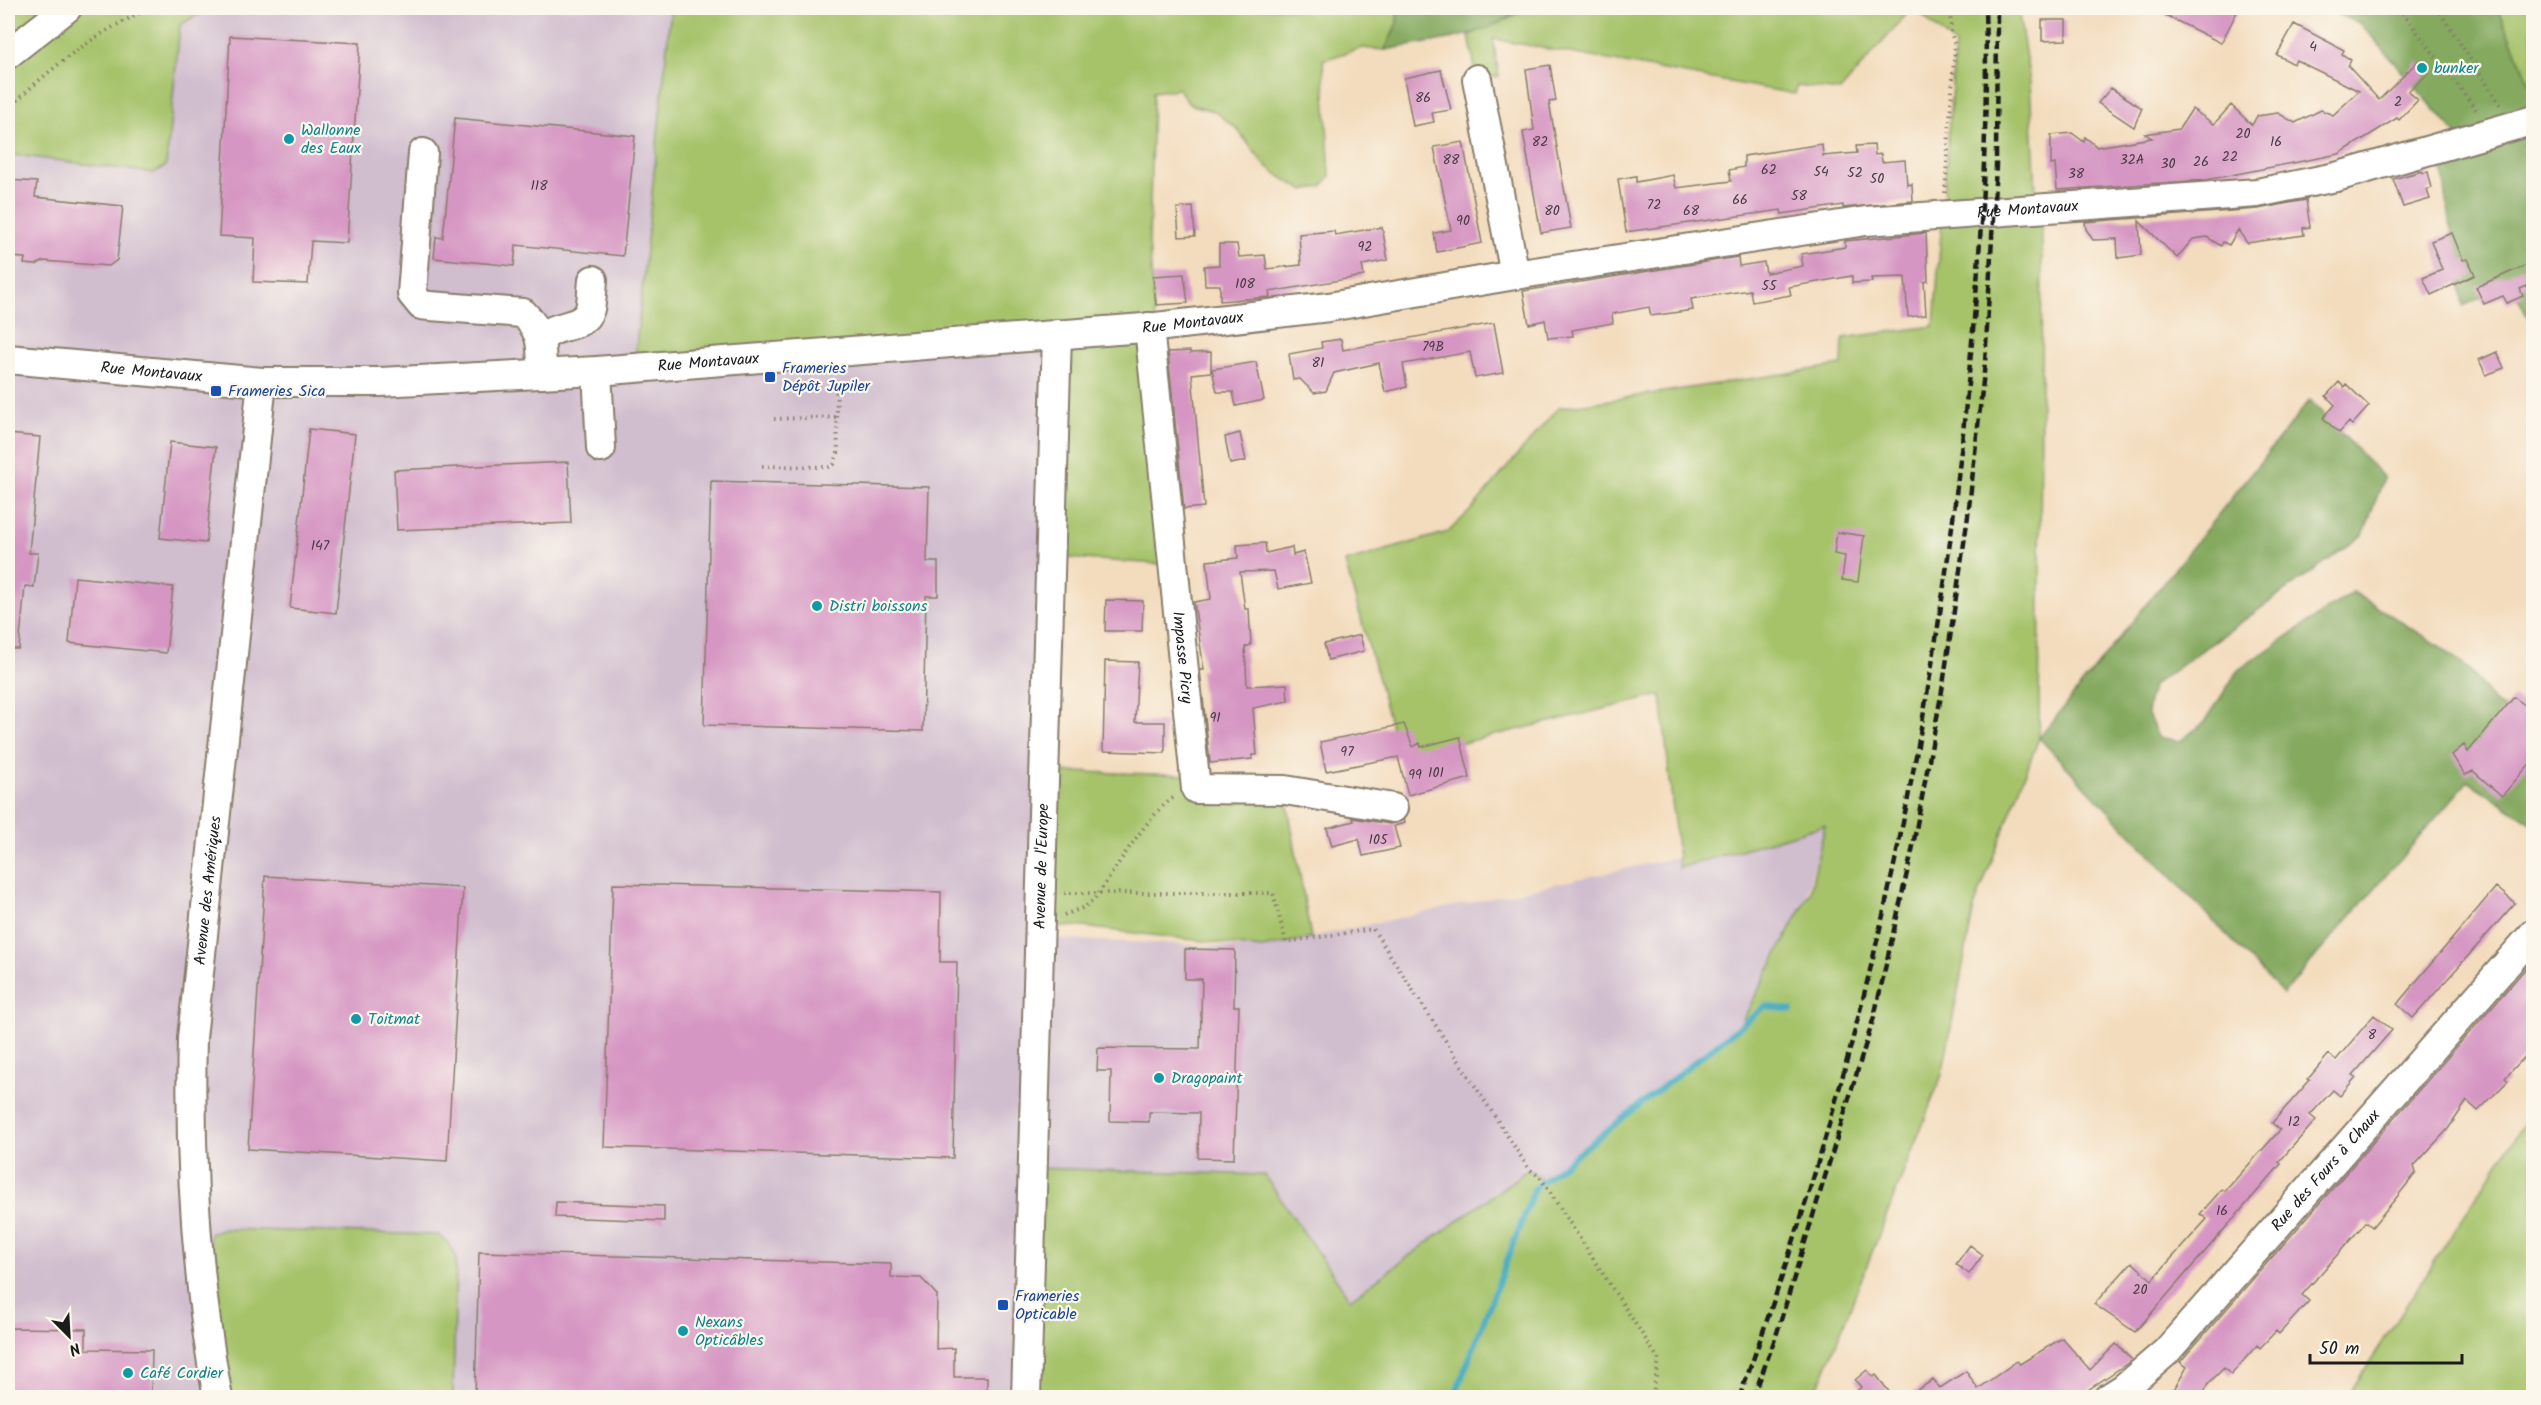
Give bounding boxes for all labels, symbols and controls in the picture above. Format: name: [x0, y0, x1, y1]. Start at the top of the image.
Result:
house number: 4: [2309, 36, 2317, 58]
place label: bunker: [2434, 56, 2480, 81]
marker: bunker: [2415, 61, 2429, 75]
house number: 86: [1415, 87, 1431, 109]
house number: 2: [2394, 91, 2402, 113]
place label: Wallonne des Eaux: [301, 118, 362, 161]
house number: 20: [2235, 123, 2251, 145]
house number: 82: [1532, 131, 1548, 153]
house number: 16: [2270, 131, 2282, 153]
marker: Wallonne des Eaux: [282, 132, 296, 146]
house number: 22: [2222, 146, 2238, 168]
house number: 88: [1443, 149, 1460, 171]
house number: 32A: [2120, 149, 2144, 171]
house number: 26: [2193, 151, 2209, 173]
house number: 30: [2161, 153, 2176, 175]
house number: 62: [1761, 159, 1777, 181]
house number: 54: [1813, 161, 1829, 183]
house number: 52: [1847, 162, 1863, 184]
house number: 38: [2068, 163, 2085, 185]
house number: 50: [1870, 168, 1884, 190]
house number: 118: [530, 175, 548, 197]
house number: 58: [1791, 185, 1808, 207]
house number: 66: [1732, 189, 1748, 211]
street label: Rue Montavaux: [1976, 193, 2080, 226]
house number: 72: [1647, 194, 1661, 216]
house number: 80: [1544, 200, 1560, 222]
house number: 68: [1683, 200, 1700, 222]
house number: 90: [1456, 210, 1470, 232]
house number: 92: [1358, 236, 1372, 258]
house number: 108: [1235, 273, 1255, 295]
house number: 55: [1761, 275, 1778, 297]
street label: Rue Montavaux: [1141, 304, 1246, 341]
house number: 79B: [1422, 336, 1444, 358]
street label: Rue Montavaux: [657, 346, 761, 379]
house number: 81: [1312, 352, 1324, 374]
street label: Rue Montavaux: [100, 355, 204, 389]
place label: Frameries Dépôt Jupiler: [782, 356, 872, 399]
marker: Frameries Dépôt Jupiler: [763, 370, 777, 384]
place label: Frameries Sica: [228, 379, 326, 404]
marker: Frameries Sica: [209, 384, 223, 398]
house number: 147: [311, 535, 330, 557]
place label: Distri boissons: [829, 594, 928, 619]
marker: Distri boissons: [810, 599, 824, 613]
street label: Impasse Picry: [1165, 610, 1200, 705]
house number: 91: [1209, 707, 1221, 729]
house number: 97: [1340, 741, 1354, 763]
house number: 101: [1428, 762, 1444, 784]
house number: 99: [1408, 764, 1422, 786]
street label: Avenue de l'Europe: [1027, 803, 1056, 930]
street label: Avenue des Amériques: [187, 814, 228, 966]
house number: 105: [1369, 829, 1389, 851]
place label: Toitmat: [368, 1007, 421, 1032]
marker: Toitmat: [349, 1012, 363, 1026]
house number: 8: [2368, 1024, 2377, 1046]
place label: Dragopaint: [1171, 1066, 1243, 1091]
marker: Dragopaint: [1152, 1071, 1166, 1085]
street label: Rue des Fours à Chaux: [2265, 1103, 2387, 1237]
house number: 12: [2288, 1111, 2300, 1133]
house number: 16: [2216, 1200, 2228, 1222]
house number: 20: [2132, 1279, 2148, 1301]
place label: Frameries Opticable: [1015, 1284, 1079, 1327]
marker: Frameries Opticable: [996, 1298, 1010, 1312]
north arrow: [39, 1306, 99, 1366]
place label: Nexans Opticâbles: [695, 1310, 764, 1353]
marker: Nexans Opticâbles: [676, 1324, 690, 1338]
scale bar: [2310, 1327, 2462, 1365]
text: N: [65, 1335, 84, 1362]
text: 50 m: [2319, 1335, 2359, 1364]
place label: Café Cordier: [140, 1361, 225, 1386]
marker: Café Cordier: [121, 1366, 135, 1380]

